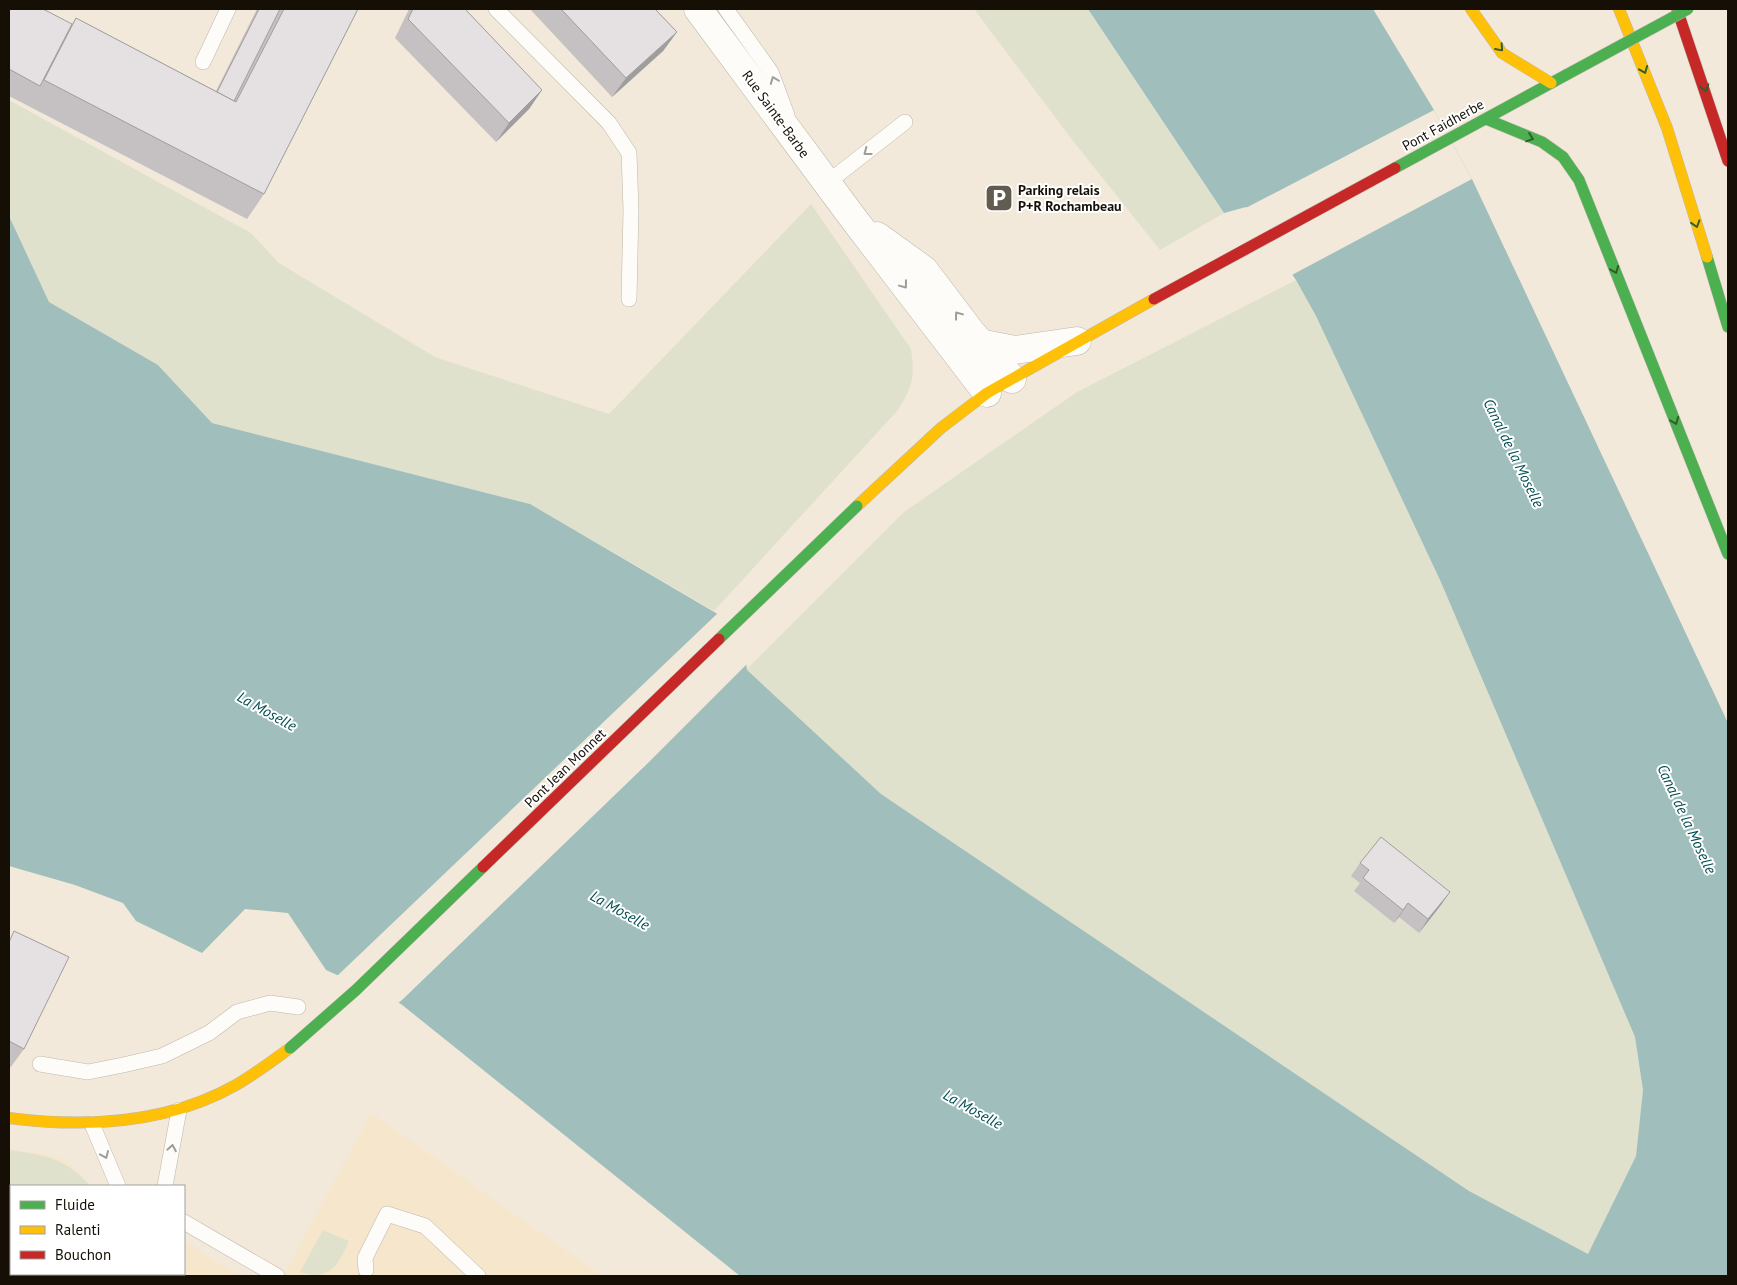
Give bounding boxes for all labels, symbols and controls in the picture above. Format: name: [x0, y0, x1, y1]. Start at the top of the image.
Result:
one-way arrow: [1494, 42, 1503, 51]
one-way arrow: [1637, 65, 1648, 74]
street label: Rue Sainte-Barbe: [738, 67, 814, 161]
one-way arrow: [770, 76, 780, 85]
one-way arrow: [1700, 83, 1710, 91]
street label: Pont Faidherbe: [1399, 95, 1487, 155]
one-way arrow: [1526, 132, 1534, 142]
one-way arrow: [863, 146, 873, 155]
place label: Parking relais P+R Rochambeau: [1018, 181, 1122, 215]
parking icon: Parking relais P+R Rochambeau: [984, 183, 1014, 213]
one-way arrow: [1691, 219, 1701, 227]
one-way arrow: [1609, 265, 1619, 274]
one-way arrow: [898, 279, 907, 289]
one-way arrow: [956, 312, 964, 321]
water label: Canal de la Moselle: [1479, 395, 1549, 511]
one-way arrow: [1669, 416, 1679, 424]
water label: La Moselle: [234, 687, 300, 735]
street label: Pont Jean Monnet: [521, 724, 610, 811]
water label: Canal de la Moselle: [1653, 761, 1721, 877]
water label: La Moselle: [587, 886, 653, 934]
water label: La Moselle: [940, 1085, 1006, 1133]
one-way arrow: [166, 1144, 176, 1152]
one-way arrow: [99, 1150, 110, 1159]
legend: [10, 1185, 185, 1275]
text: Fluide: [55, 1195, 95, 1214]
text: Ralenti: [55, 1220, 101, 1239]
text: Bouchon: [55, 1245, 111, 1264]

